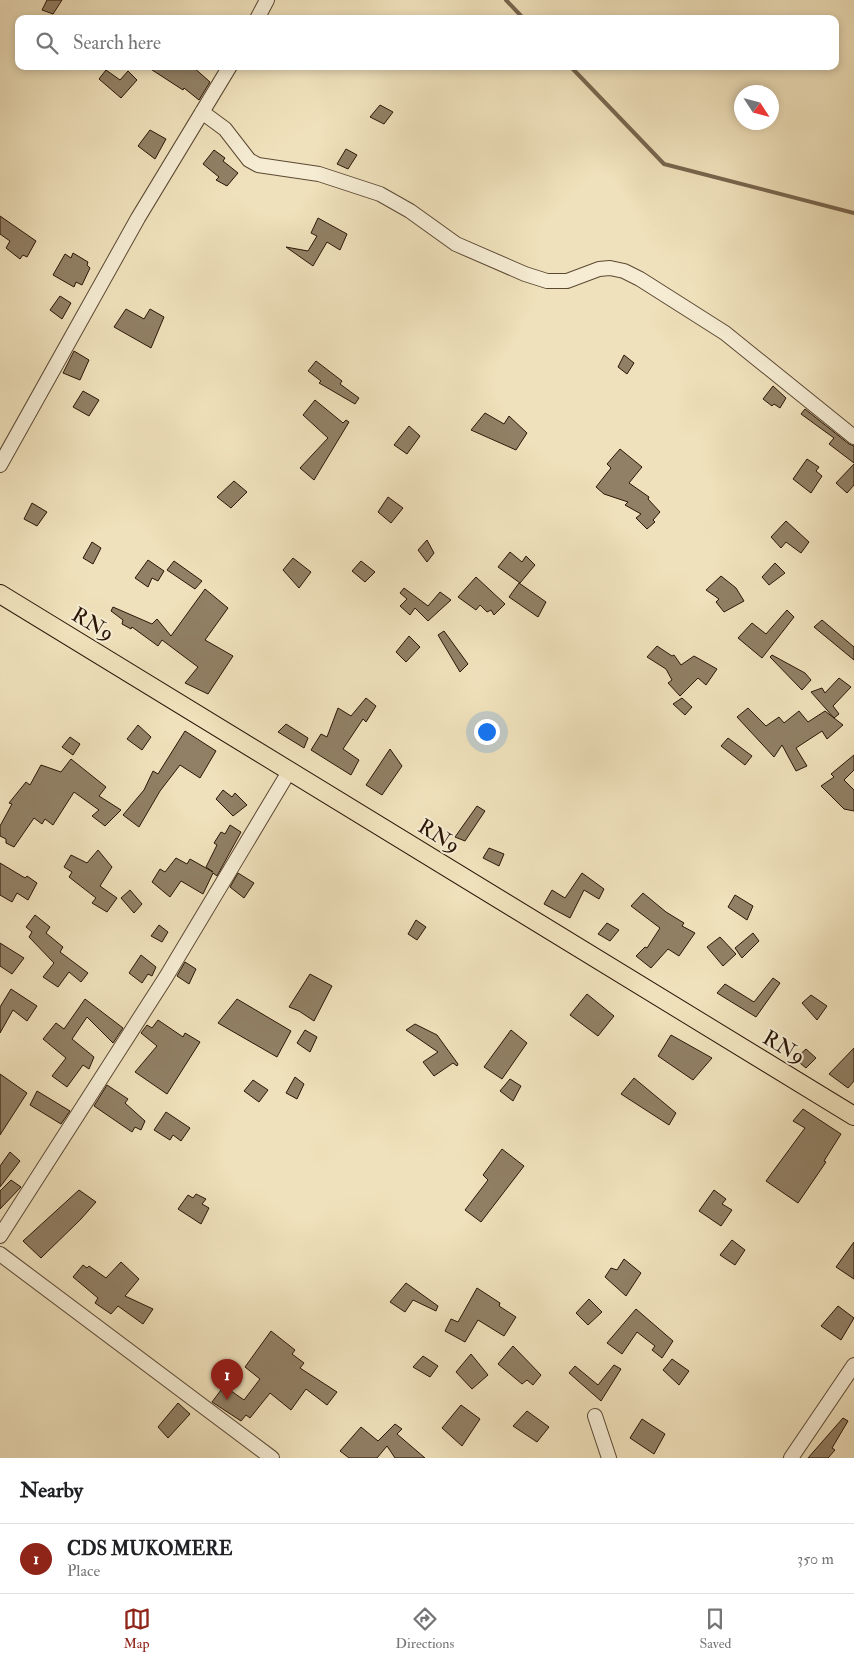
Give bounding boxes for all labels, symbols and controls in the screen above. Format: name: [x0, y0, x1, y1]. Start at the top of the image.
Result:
search box: [15, 15, 839, 70]
icon: search: [33, 29, 61, 57]
text: Search here: [73, 31, 161, 55]
north arrow: [734, 85, 779, 130]
street label: RN9: [67, 601, 119, 647]
your location: [474, 719, 500, 745]
street label: RN9: [413, 813, 465, 860]
street label: RN9: [758, 1024, 810, 1070]
pin: 1: [211, 1359, 243, 1400]
text: Nearby: [20, 1477, 83, 1504]
text: CDS MUKOMERE: [67, 1537, 233, 1561]
text: 1: [33, 1549, 39, 1569]
text: 350 m: [797, 1549, 834, 1569]
text: Place: [67, 1561, 100, 1581]
tab: Map: [123, 1605, 151, 1652]
tab: Directions: [396, 1605, 454, 1652]
tab: Saved: [699, 1605, 731, 1652]

